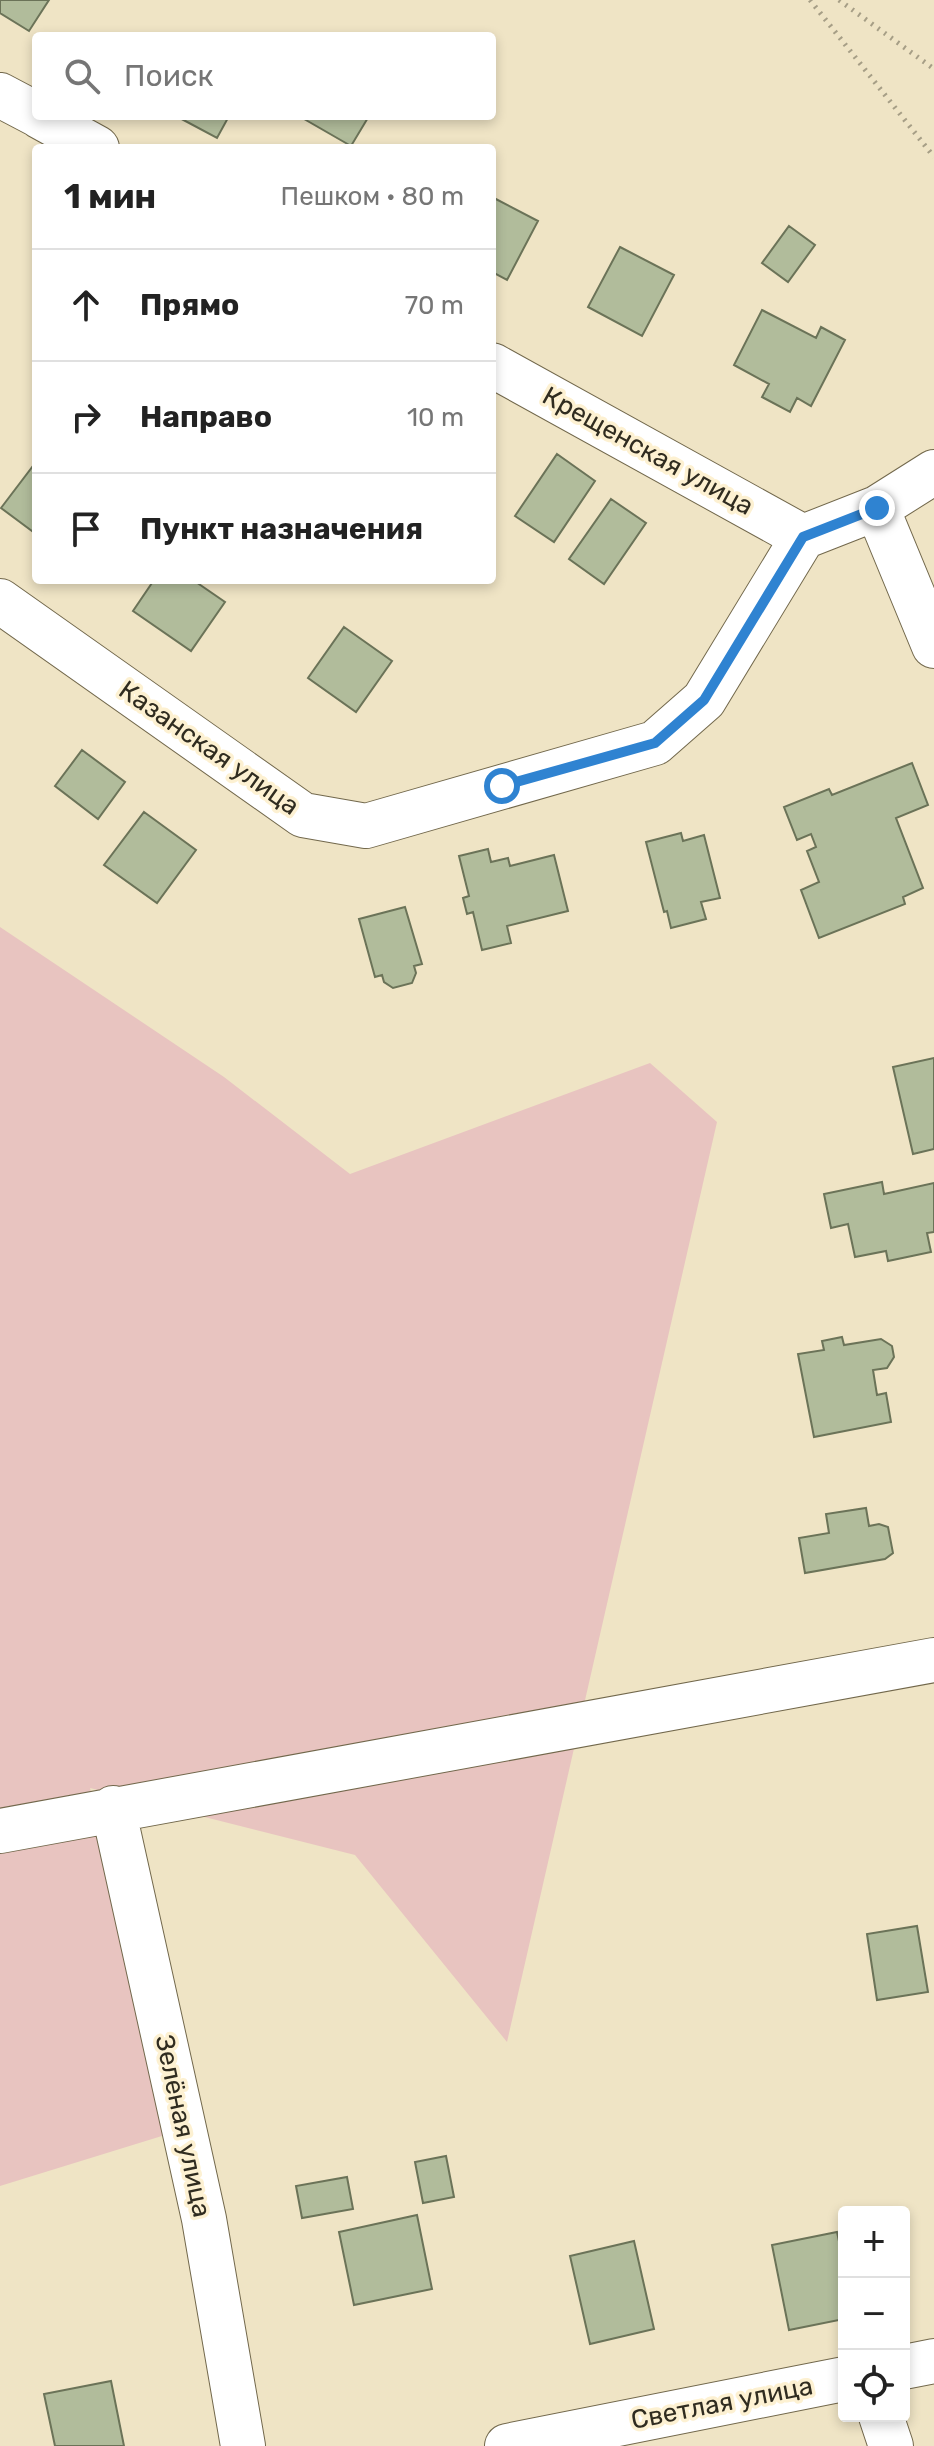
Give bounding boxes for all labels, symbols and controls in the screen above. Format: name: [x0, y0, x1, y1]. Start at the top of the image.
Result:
search box: [32, 32, 496, 120]
icon: search: [60, 54, 104, 98]
text: Поиск: [124, 58, 214, 94]
text: 1 мин: [64, 176, 156, 217]
text: Пешком · 80 m: [281, 181, 464, 212]
icon: ahead: [64, 283, 108, 327]
text: Прямо: [140, 287, 239, 323]
text: 70 m: [405, 290, 464, 321]
street label: Крещенская улица: [537, 380, 759, 522]
icon: right: [64, 395, 108, 439]
text: Направо: [140, 399, 272, 435]
text: 10 m: [407, 402, 464, 433]
route end: [859, 490, 895, 526]
icon: arrive: [64, 507, 108, 551]
text: Пункт назначения: [140, 511, 423, 547]
street label: Казанская улица: [113, 674, 305, 822]
route start: [484, 768, 520, 804]
street label: Зелёная улица: [149, 2032, 217, 2220]
map controls: [838, 2206, 910, 2422]
button: +: [838, 2206, 910, 2278]
button: −: [838, 2278, 910, 2350]
button: locate: [838, 2350, 910, 2422]
street label: Светлая улица: [628, 2370, 816, 2436]

